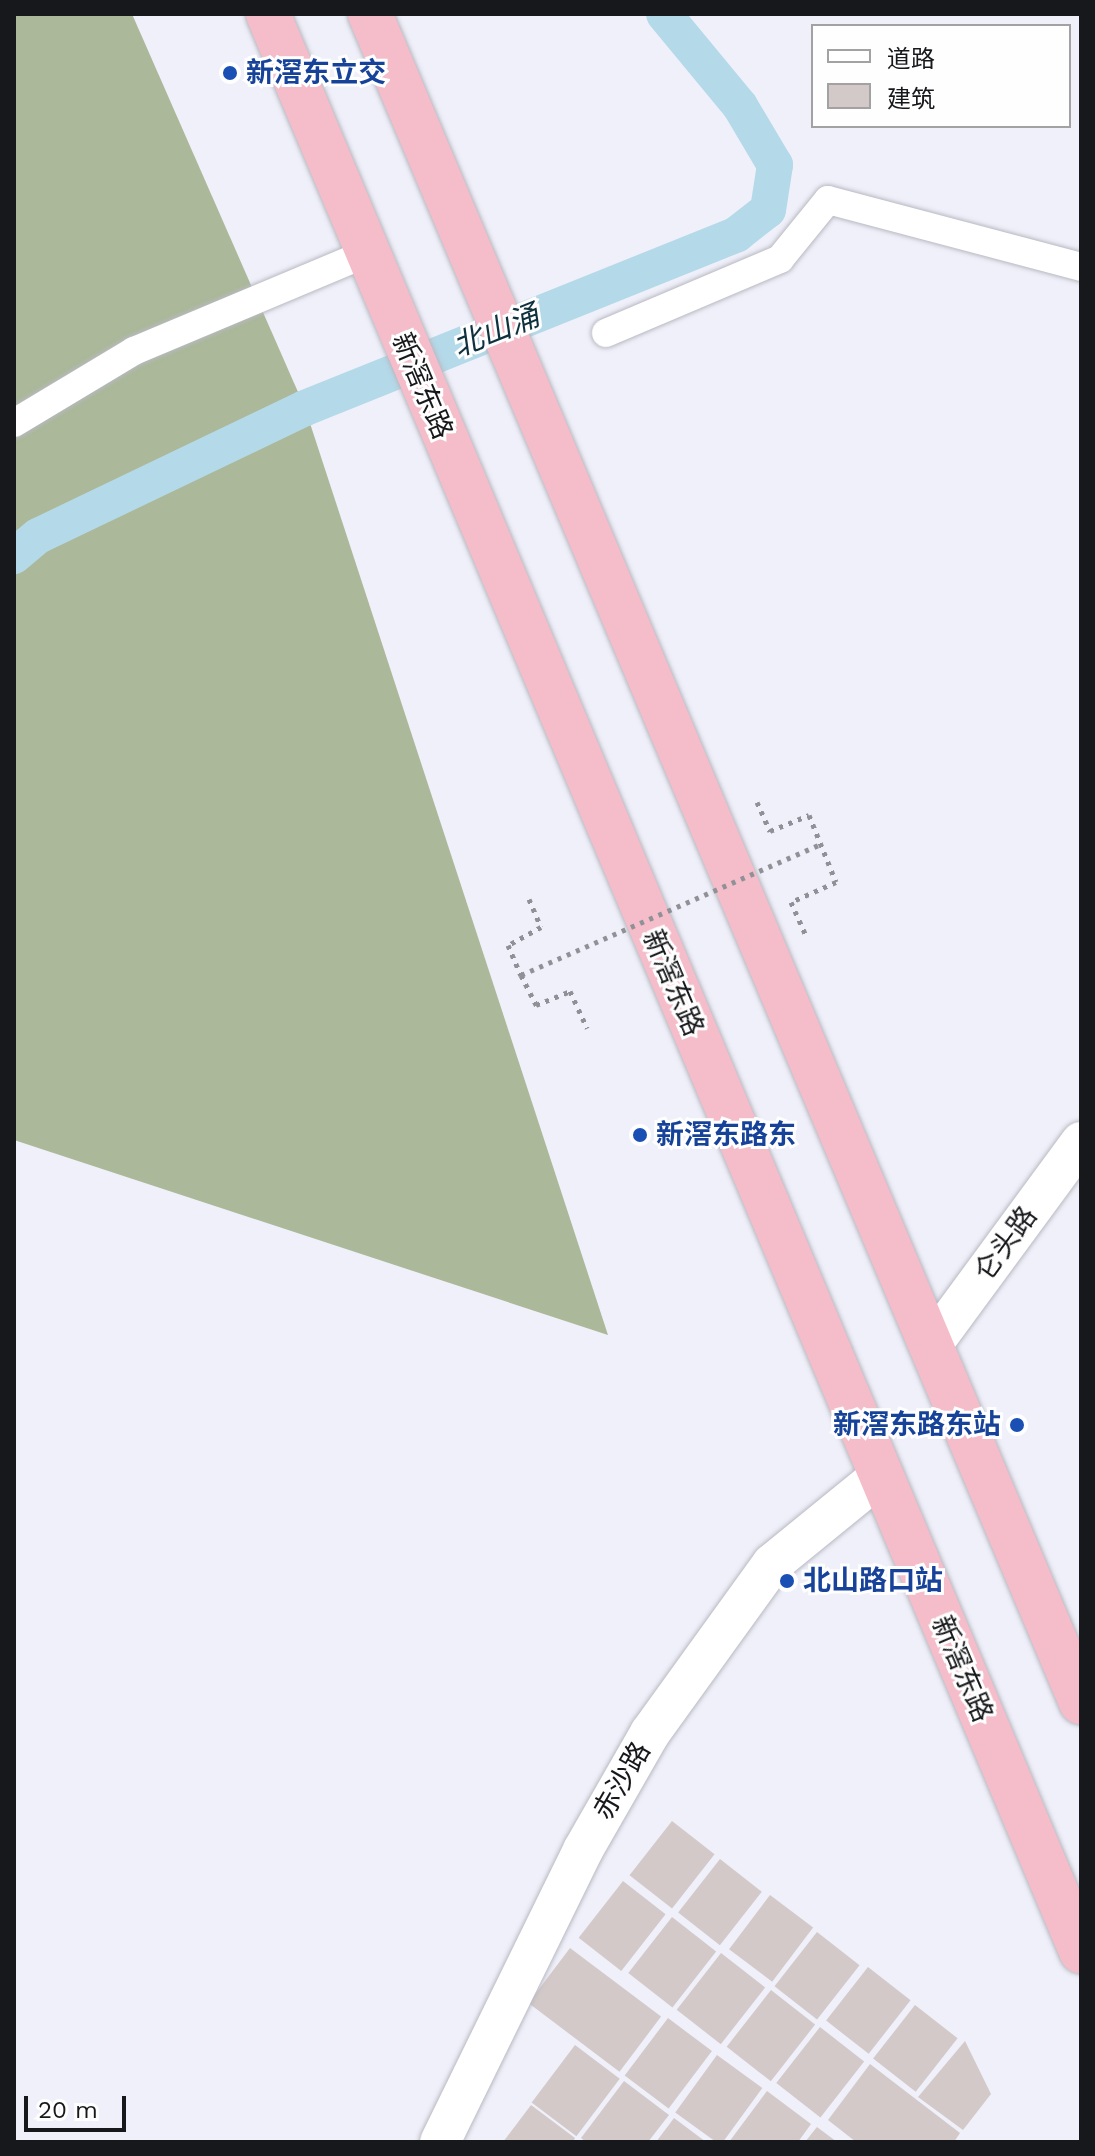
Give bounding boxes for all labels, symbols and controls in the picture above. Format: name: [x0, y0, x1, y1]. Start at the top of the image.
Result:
legend: [811, 24, 1071, 128]
text: 道路: [887, 45, 935, 73]
place label: 新滘东立交: [246, 56, 386, 90]
marker: 新滘东立交: [221, 64, 239, 82]
text: 建筑: [887, 85, 935, 113]
water label: 北山涌: [448, 297, 544, 365]
street label: 新滘东路: [385, 328, 459, 444]
street label: 新滘东路: [636, 925, 710, 1041]
place label: 新滘东路东: [656, 1118, 796, 1152]
marker: 新滘东路东: [631, 1126, 649, 1144]
street label: 仑头路: [968, 1200, 1044, 1288]
place label: 新滘东路东站: [833, 1408, 1001, 1442]
marker: 新滘东路东站: [1008, 1416, 1026, 1434]
place label: 北山路口站: [803, 1564, 943, 1598]
marker: 北山路口站: [778, 1572, 796, 1590]
street label: 新滘东路: [925, 1611, 999, 1727]
street label: 赤沙路: [586, 1736, 658, 1826]
scale bar: [28, 2080, 130, 2130]
text: 20 m: [38, 2096, 98, 2124]

